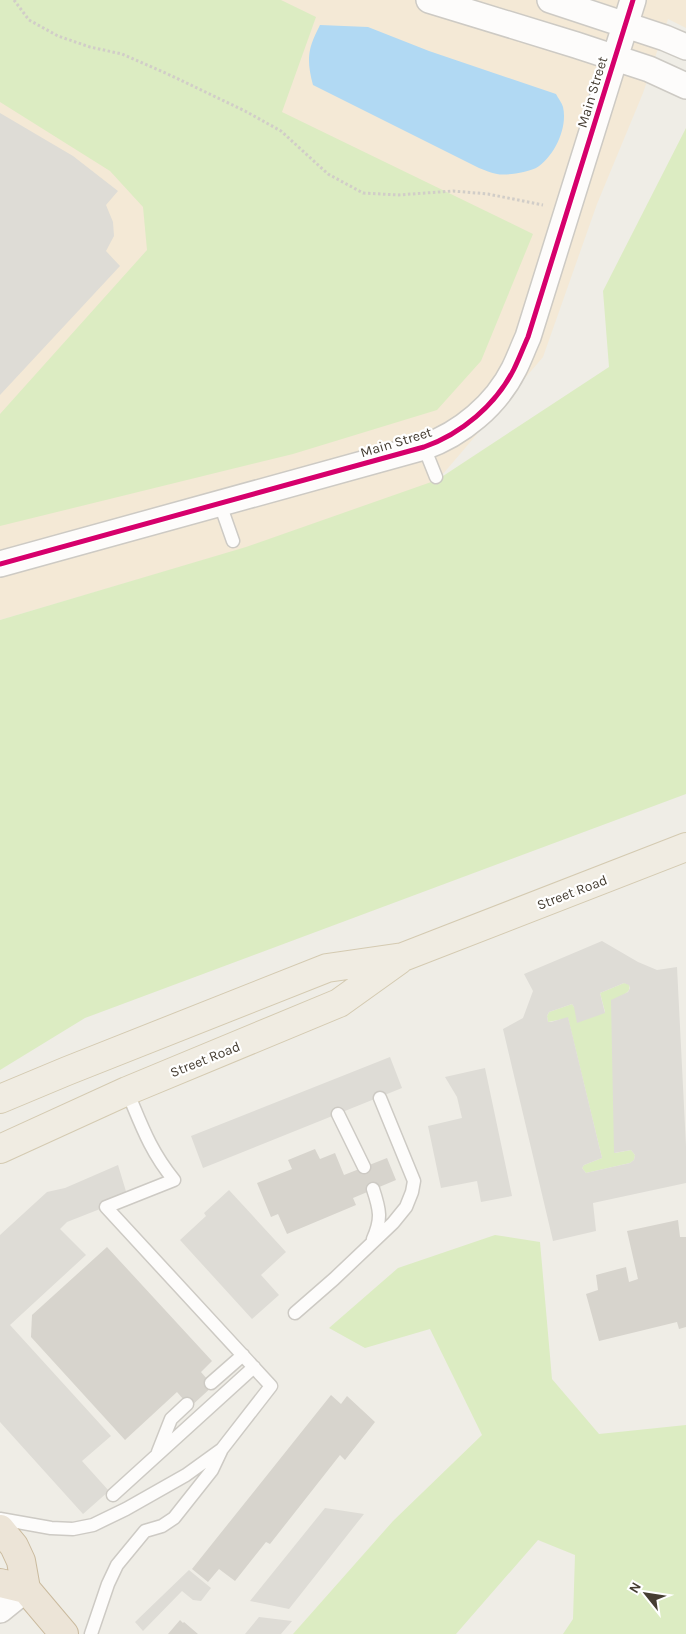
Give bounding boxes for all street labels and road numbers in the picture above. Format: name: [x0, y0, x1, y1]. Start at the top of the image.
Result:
street label: Main Street: [574, 54, 611, 130]
street label: Main Street: [358, 424, 434, 461]
street label: Street Road: [535, 871, 610, 914]
street label: Street Road: [168, 1038, 243, 1081]

